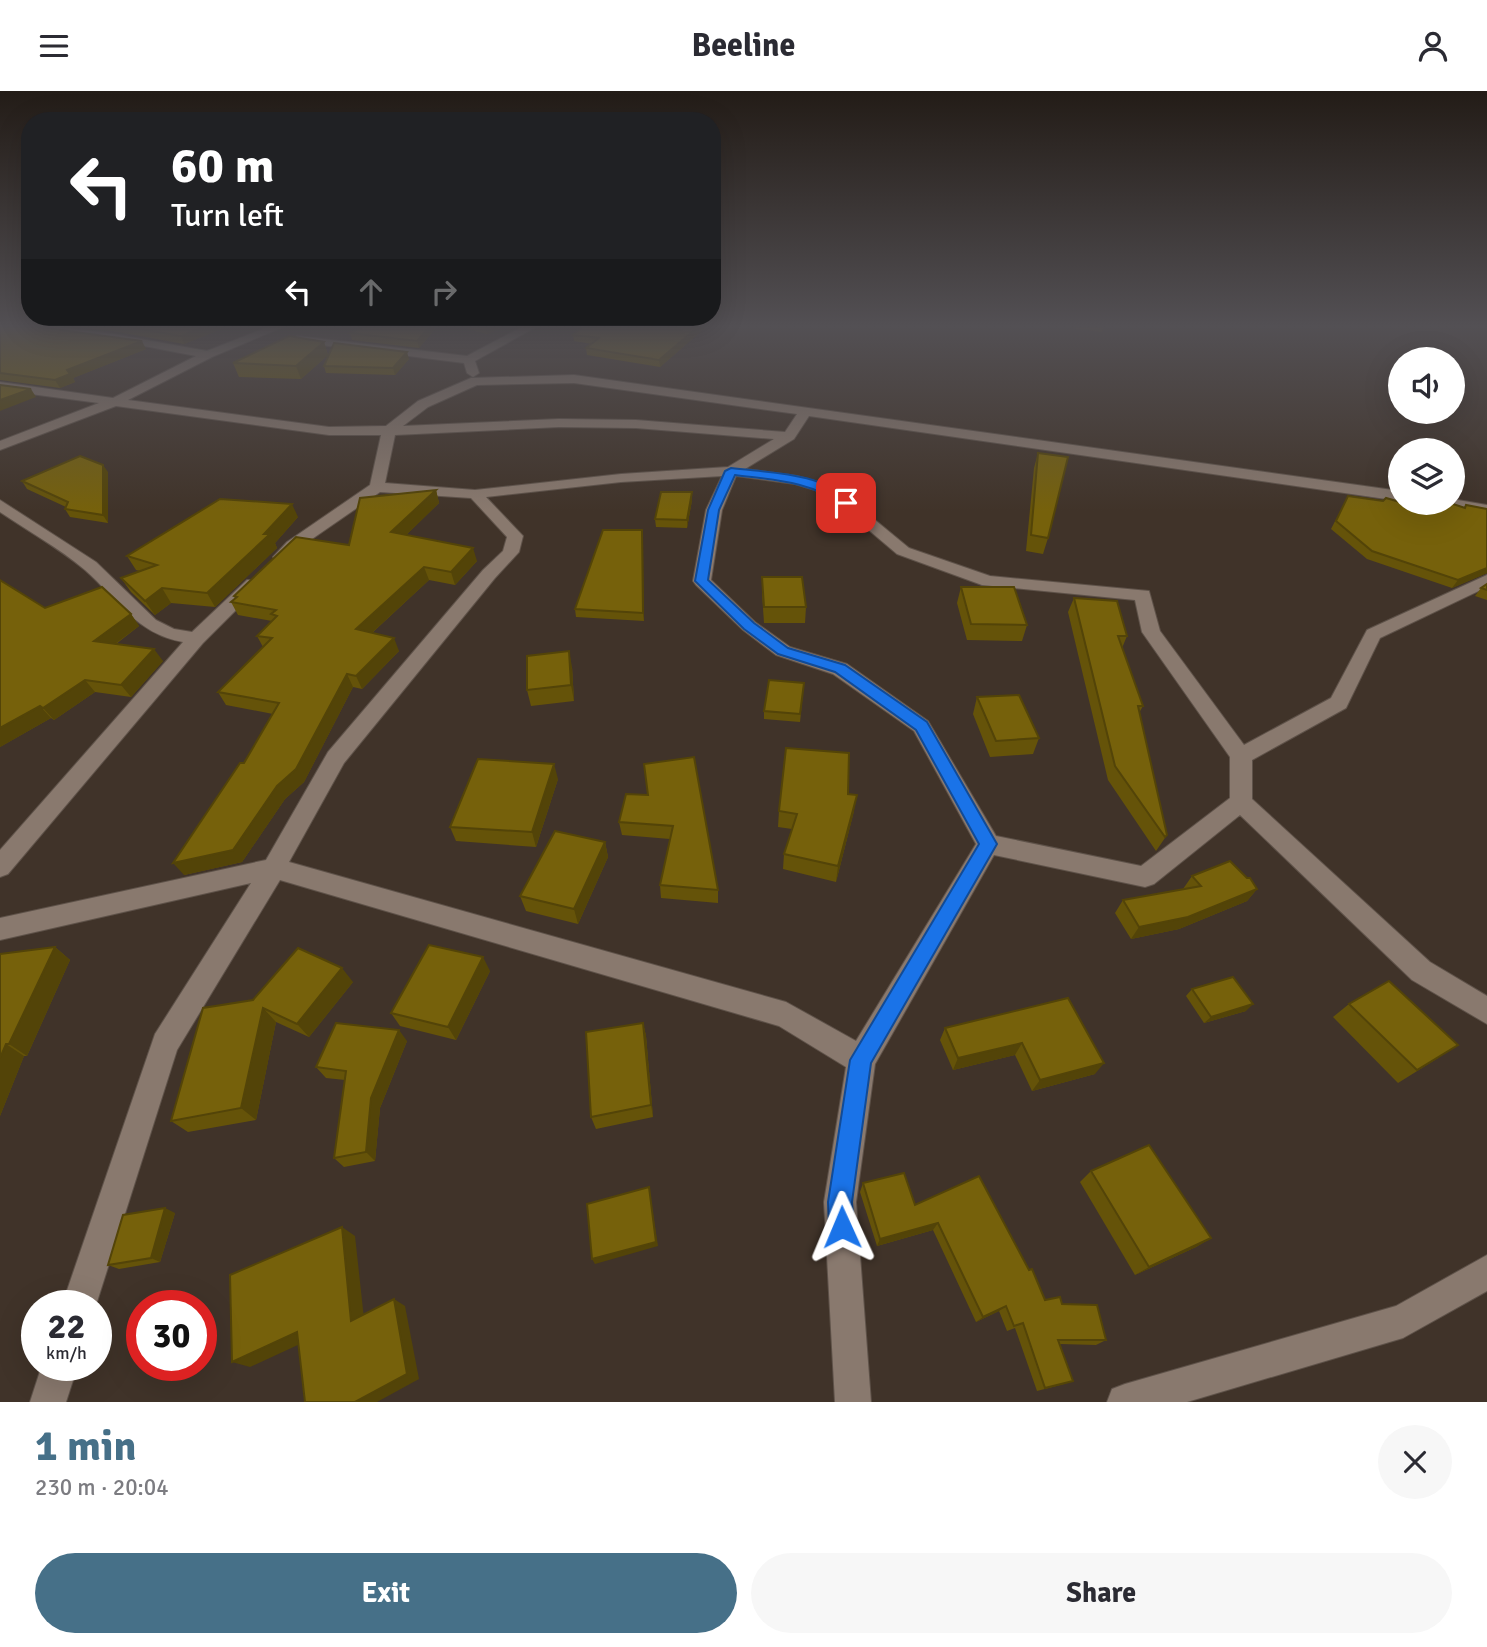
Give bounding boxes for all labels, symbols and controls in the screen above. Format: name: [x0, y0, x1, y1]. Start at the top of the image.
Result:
text: Beeline: [692, 26, 795, 65]
icon: menu: [35, 27, 73, 65]
icon: person: [1414, 27, 1452, 65]
text: 60 m: [171, 136, 274, 196]
icon: left: [56, 140, 147, 231]
text: Turn left: [171, 196, 284, 235]
icon: left: [279, 273, 317, 311]
icon: ahead: [352, 273, 390, 311]
icon: right: [425, 273, 463, 311]
map controls: [1388, 347, 1465, 515]
button: sound: [1388, 347, 1465, 424]
button: layers: [1388, 438, 1465, 515]
pin: [816, 473, 876, 533]
icon: arrive: [827, 484, 865, 522]
position arrow: [805, 1190, 879, 1264]
speed limit sign: 30: [126, 1290, 217, 1381]
text: 22: [48, 1305, 85, 1348]
text: km/h: [46, 1342, 87, 1364]
text: 1 min: [35, 1421, 136, 1472]
button: close: [1378, 1425, 1452, 1499]
text: 230 m · 20:04: [35, 1473, 169, 1502]
button: Exit: [35, 1553, 737, 1633]
button: Share: [751, 1553, 1452, 1633]

